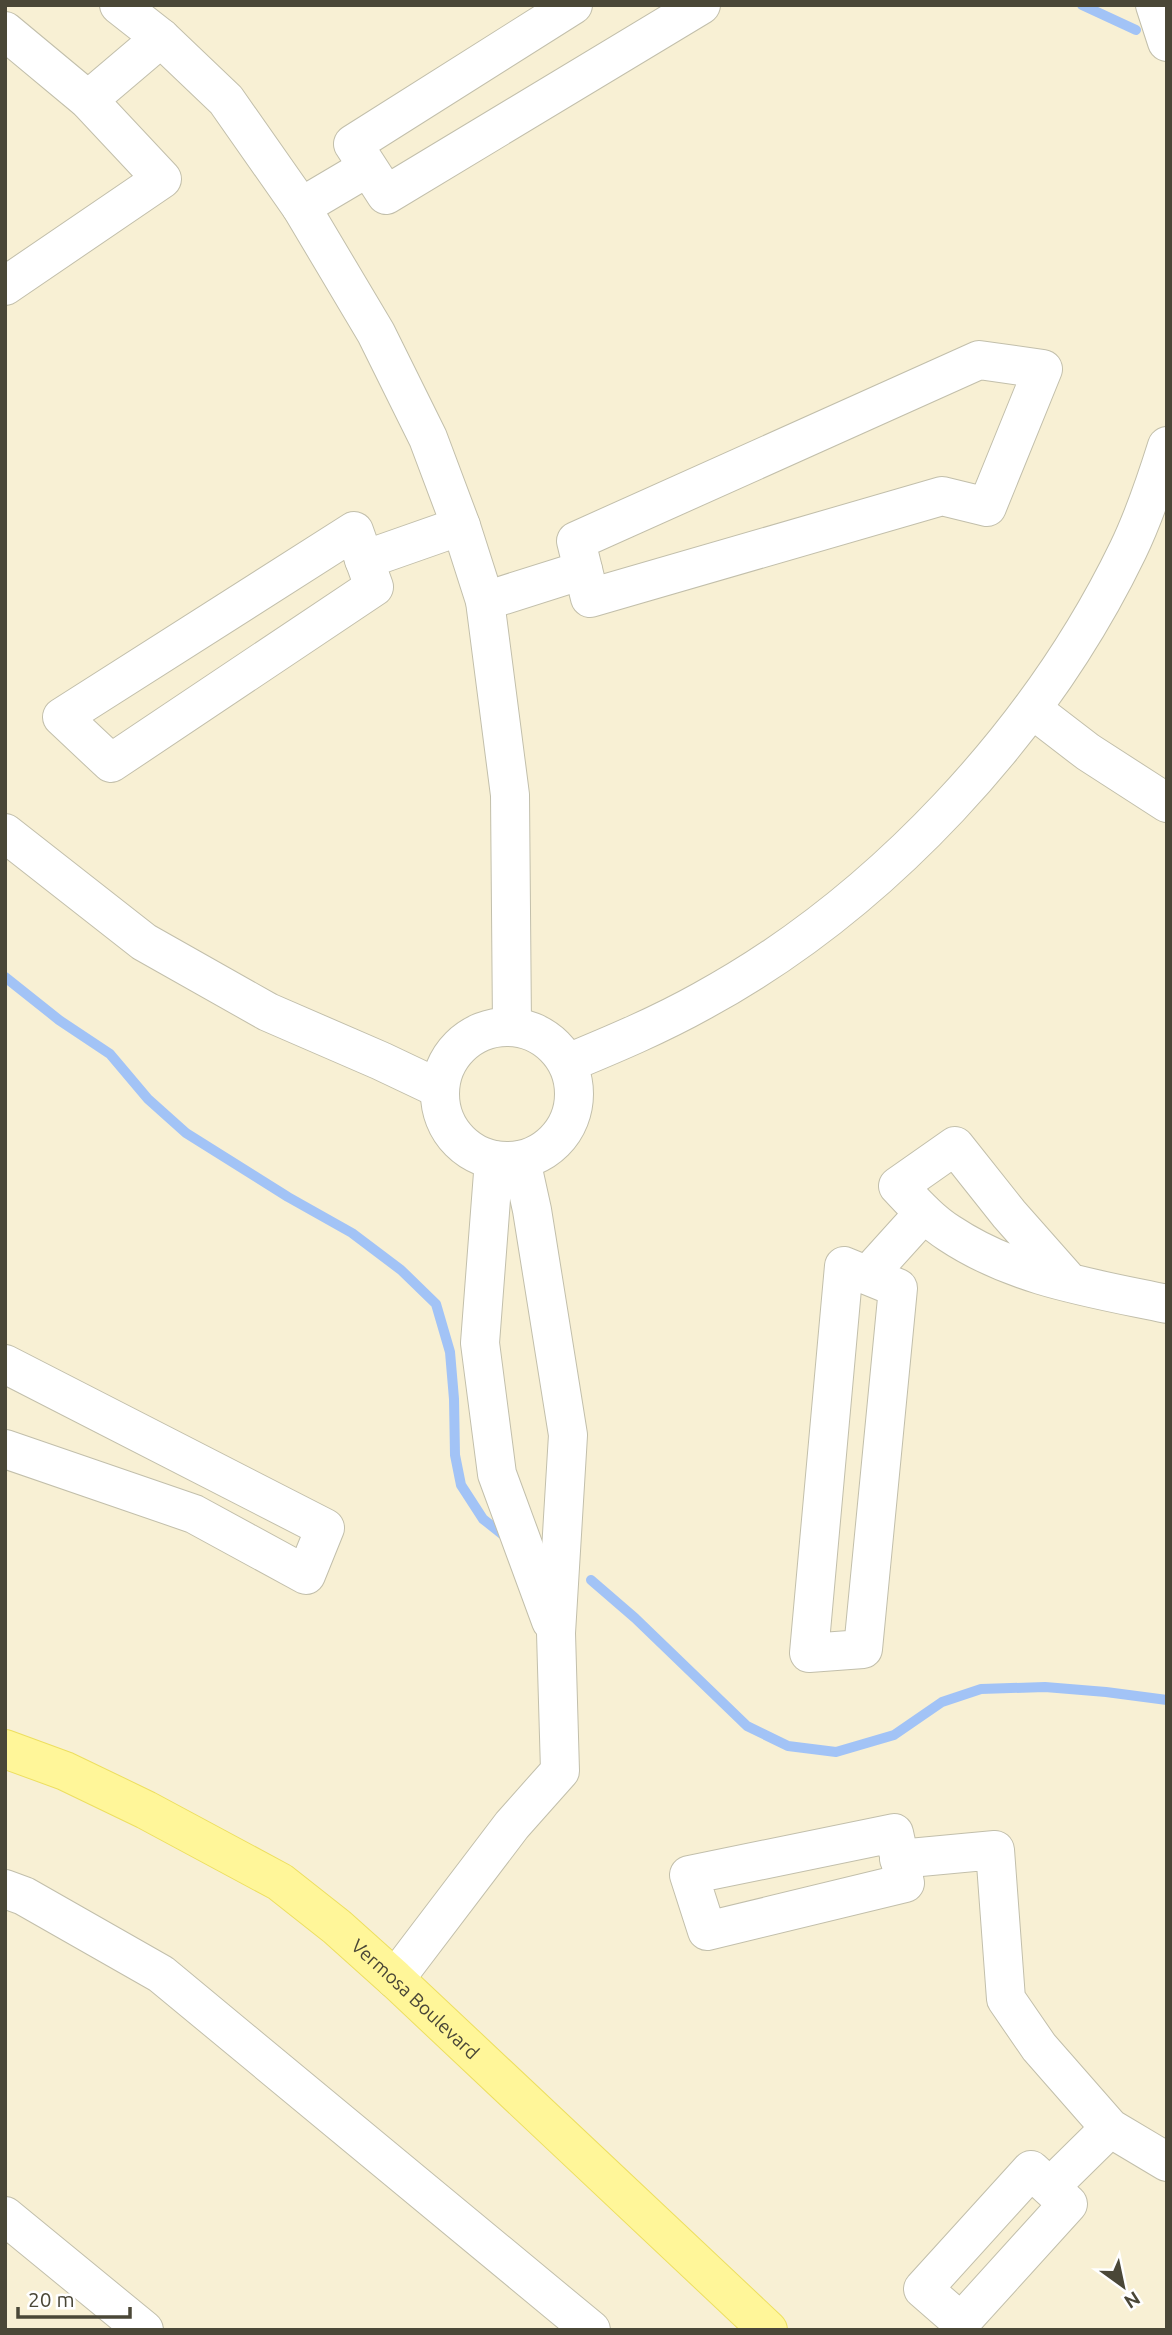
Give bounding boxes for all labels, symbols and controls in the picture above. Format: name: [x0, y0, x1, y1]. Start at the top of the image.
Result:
street label: Vermosa Boulevard: [347, 1934, 484, 2063]
north arrow: [1088, 2251, 1158, 2321]
scale bar: [18, 2276, 130, 2320]
text: 20 m: [28, 2287, 75, 2311]
text: N: [1120, 2287, 1144, 2313]

